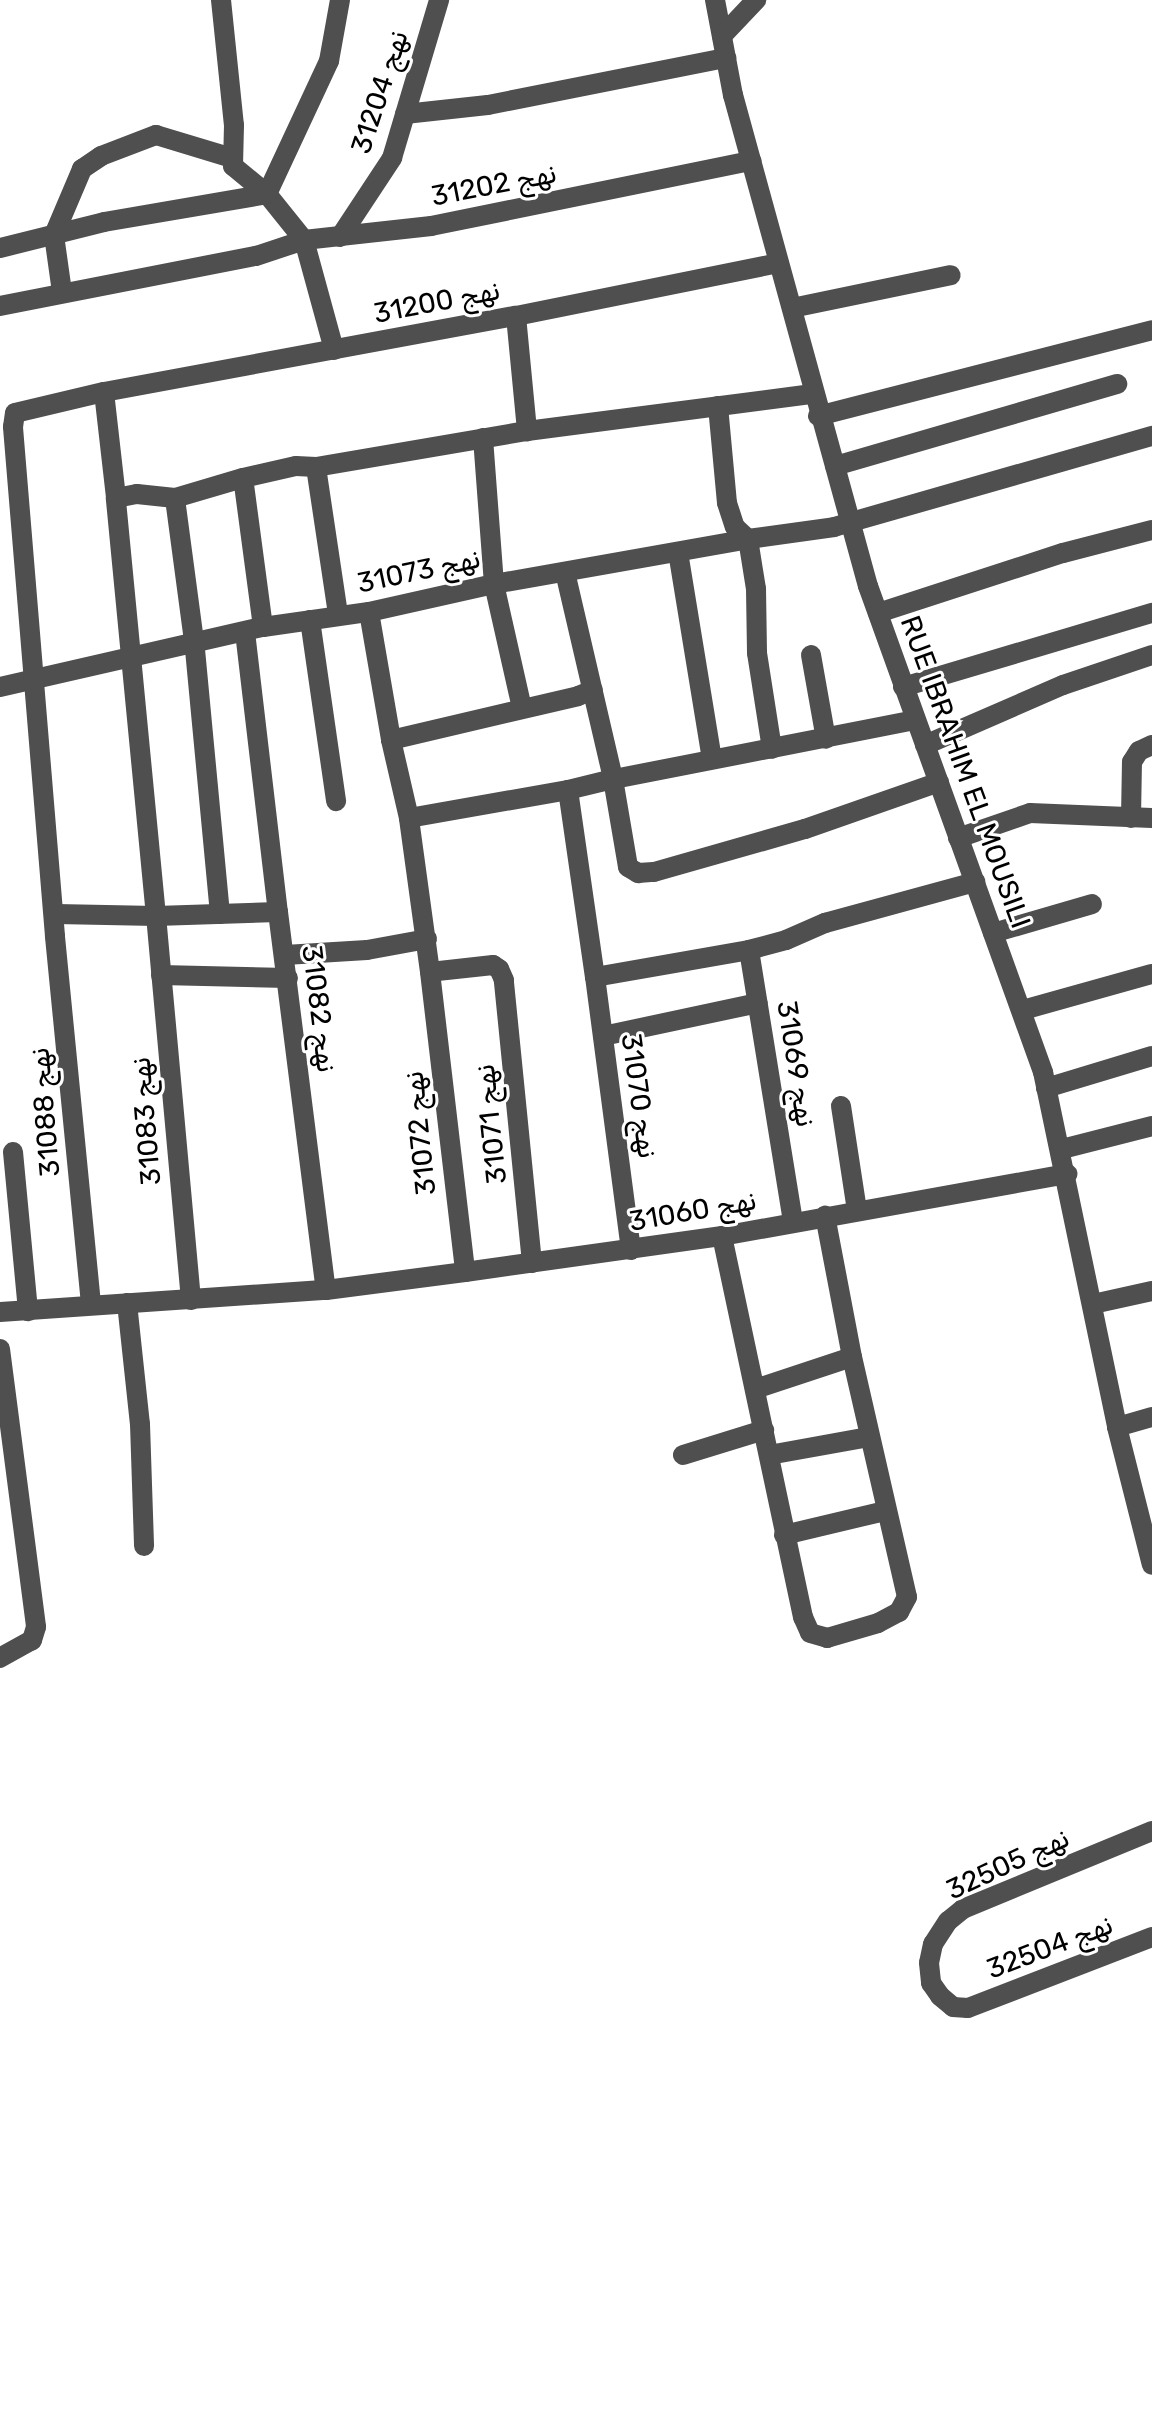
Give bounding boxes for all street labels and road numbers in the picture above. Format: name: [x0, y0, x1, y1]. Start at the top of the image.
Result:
street label: نهج 31204: [344, 26, 416, 158]
street label: نهج 31202: [429, 156, 559, 214]
street label: نهج 31200: [371, 273, 503, 331]
street label: نهج 31073: [354, 542, 484, 600]
street label: RUE IBRAHIM EL MOUSILI: [893, 611, 1037, 933]
street label: نهج 31082: [295, 943, 343, 1075]
street label: نهج 31069: [769, 999, 823, 1129]
street label: نهج 31070: [614, 1031, 664, 1161]
street label: نهج 31088: [23, 1046, 67, 1178]
street label: نهج 31083: [124, 1056, 168, 1186]
street label: نهج 31071: [468, 1063, 514, 1185]
street label: نهج 31072: [397, 1069, 443, 1197]
street label: نهج 31060: [627, 1183, 759, 1239]
street label: نهج 32505: [941, 1821, 1075, 1907]
street label: نهج 32504: [982, 1908, 1118, 1986]

